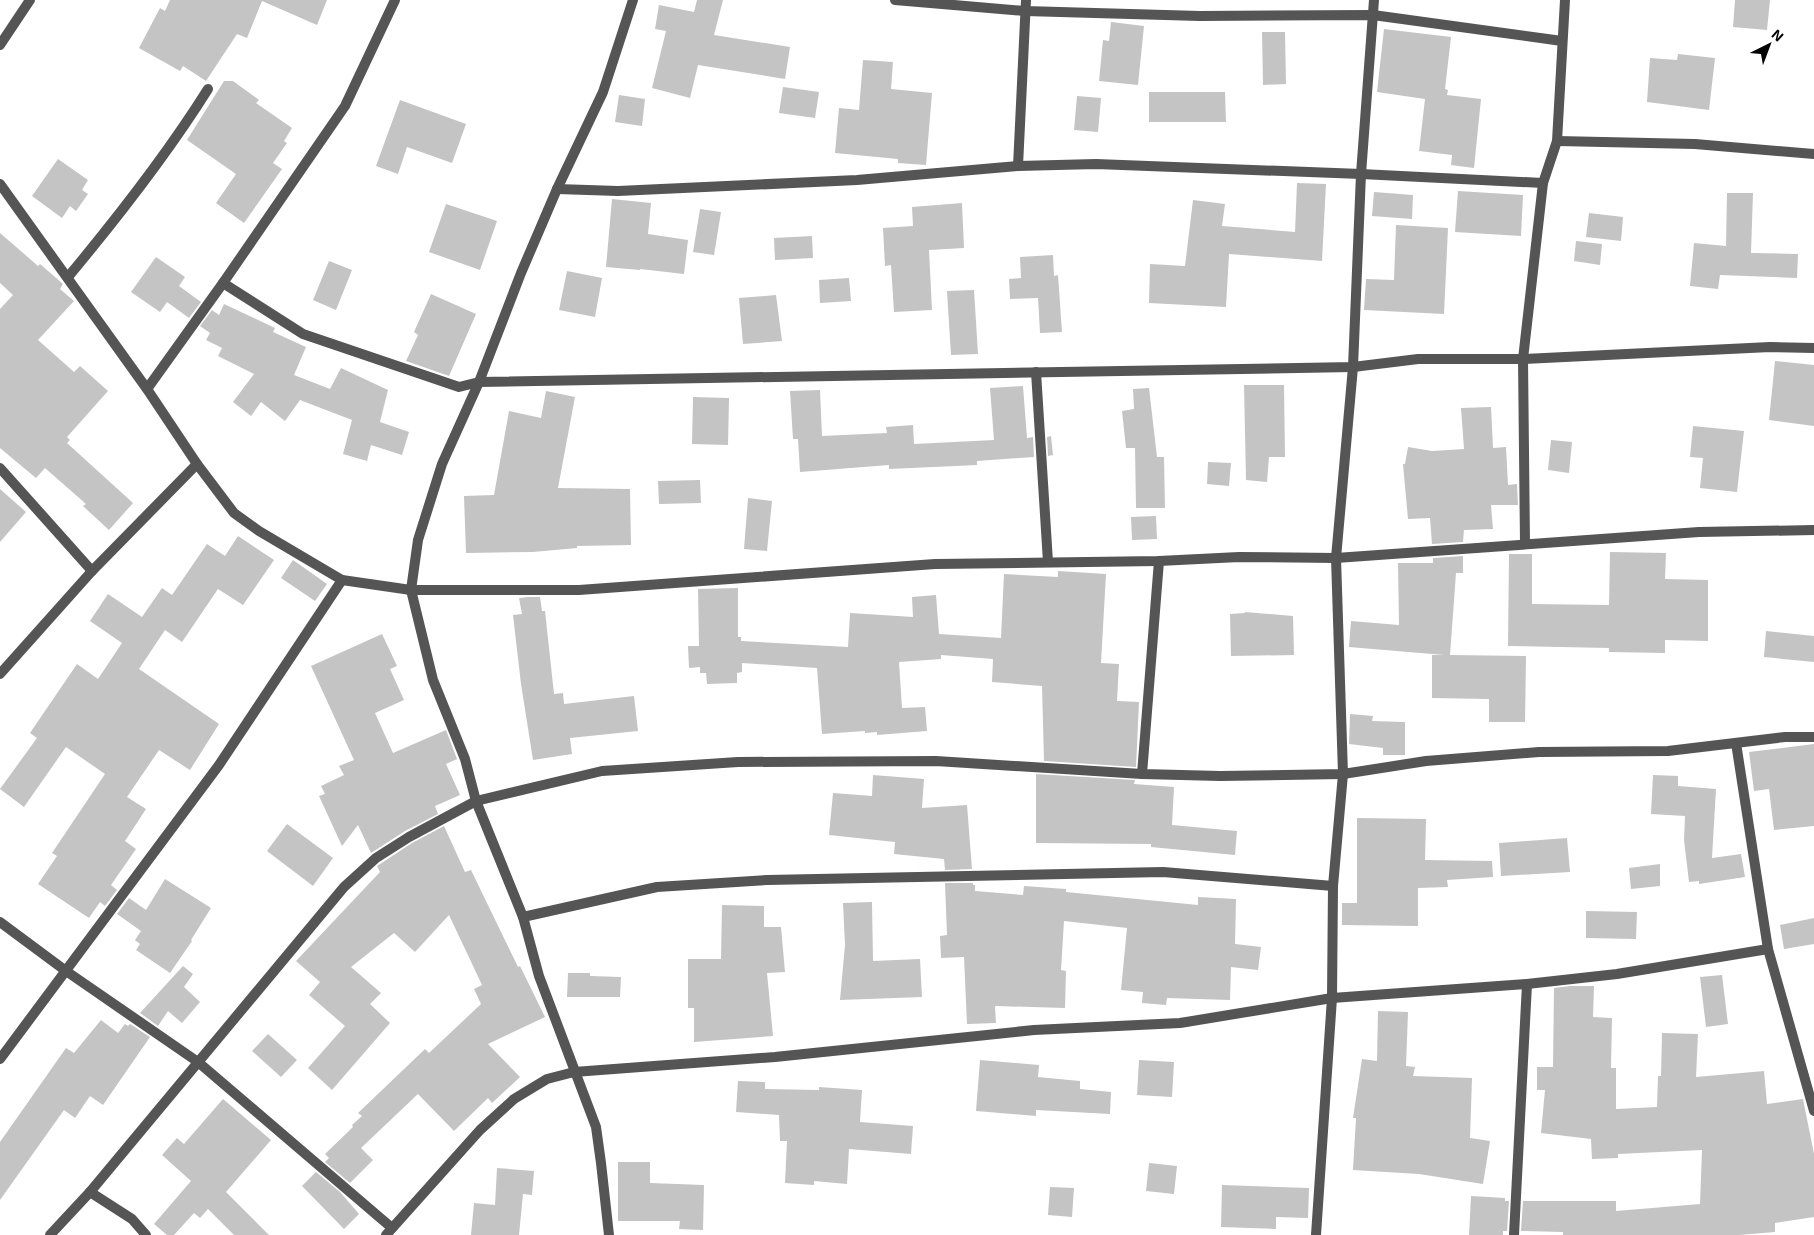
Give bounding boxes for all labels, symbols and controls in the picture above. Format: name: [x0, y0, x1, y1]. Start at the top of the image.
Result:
north arrow: [1744, 20, 1794, 70]
text: N: [1769, 25, 1787, 45]

